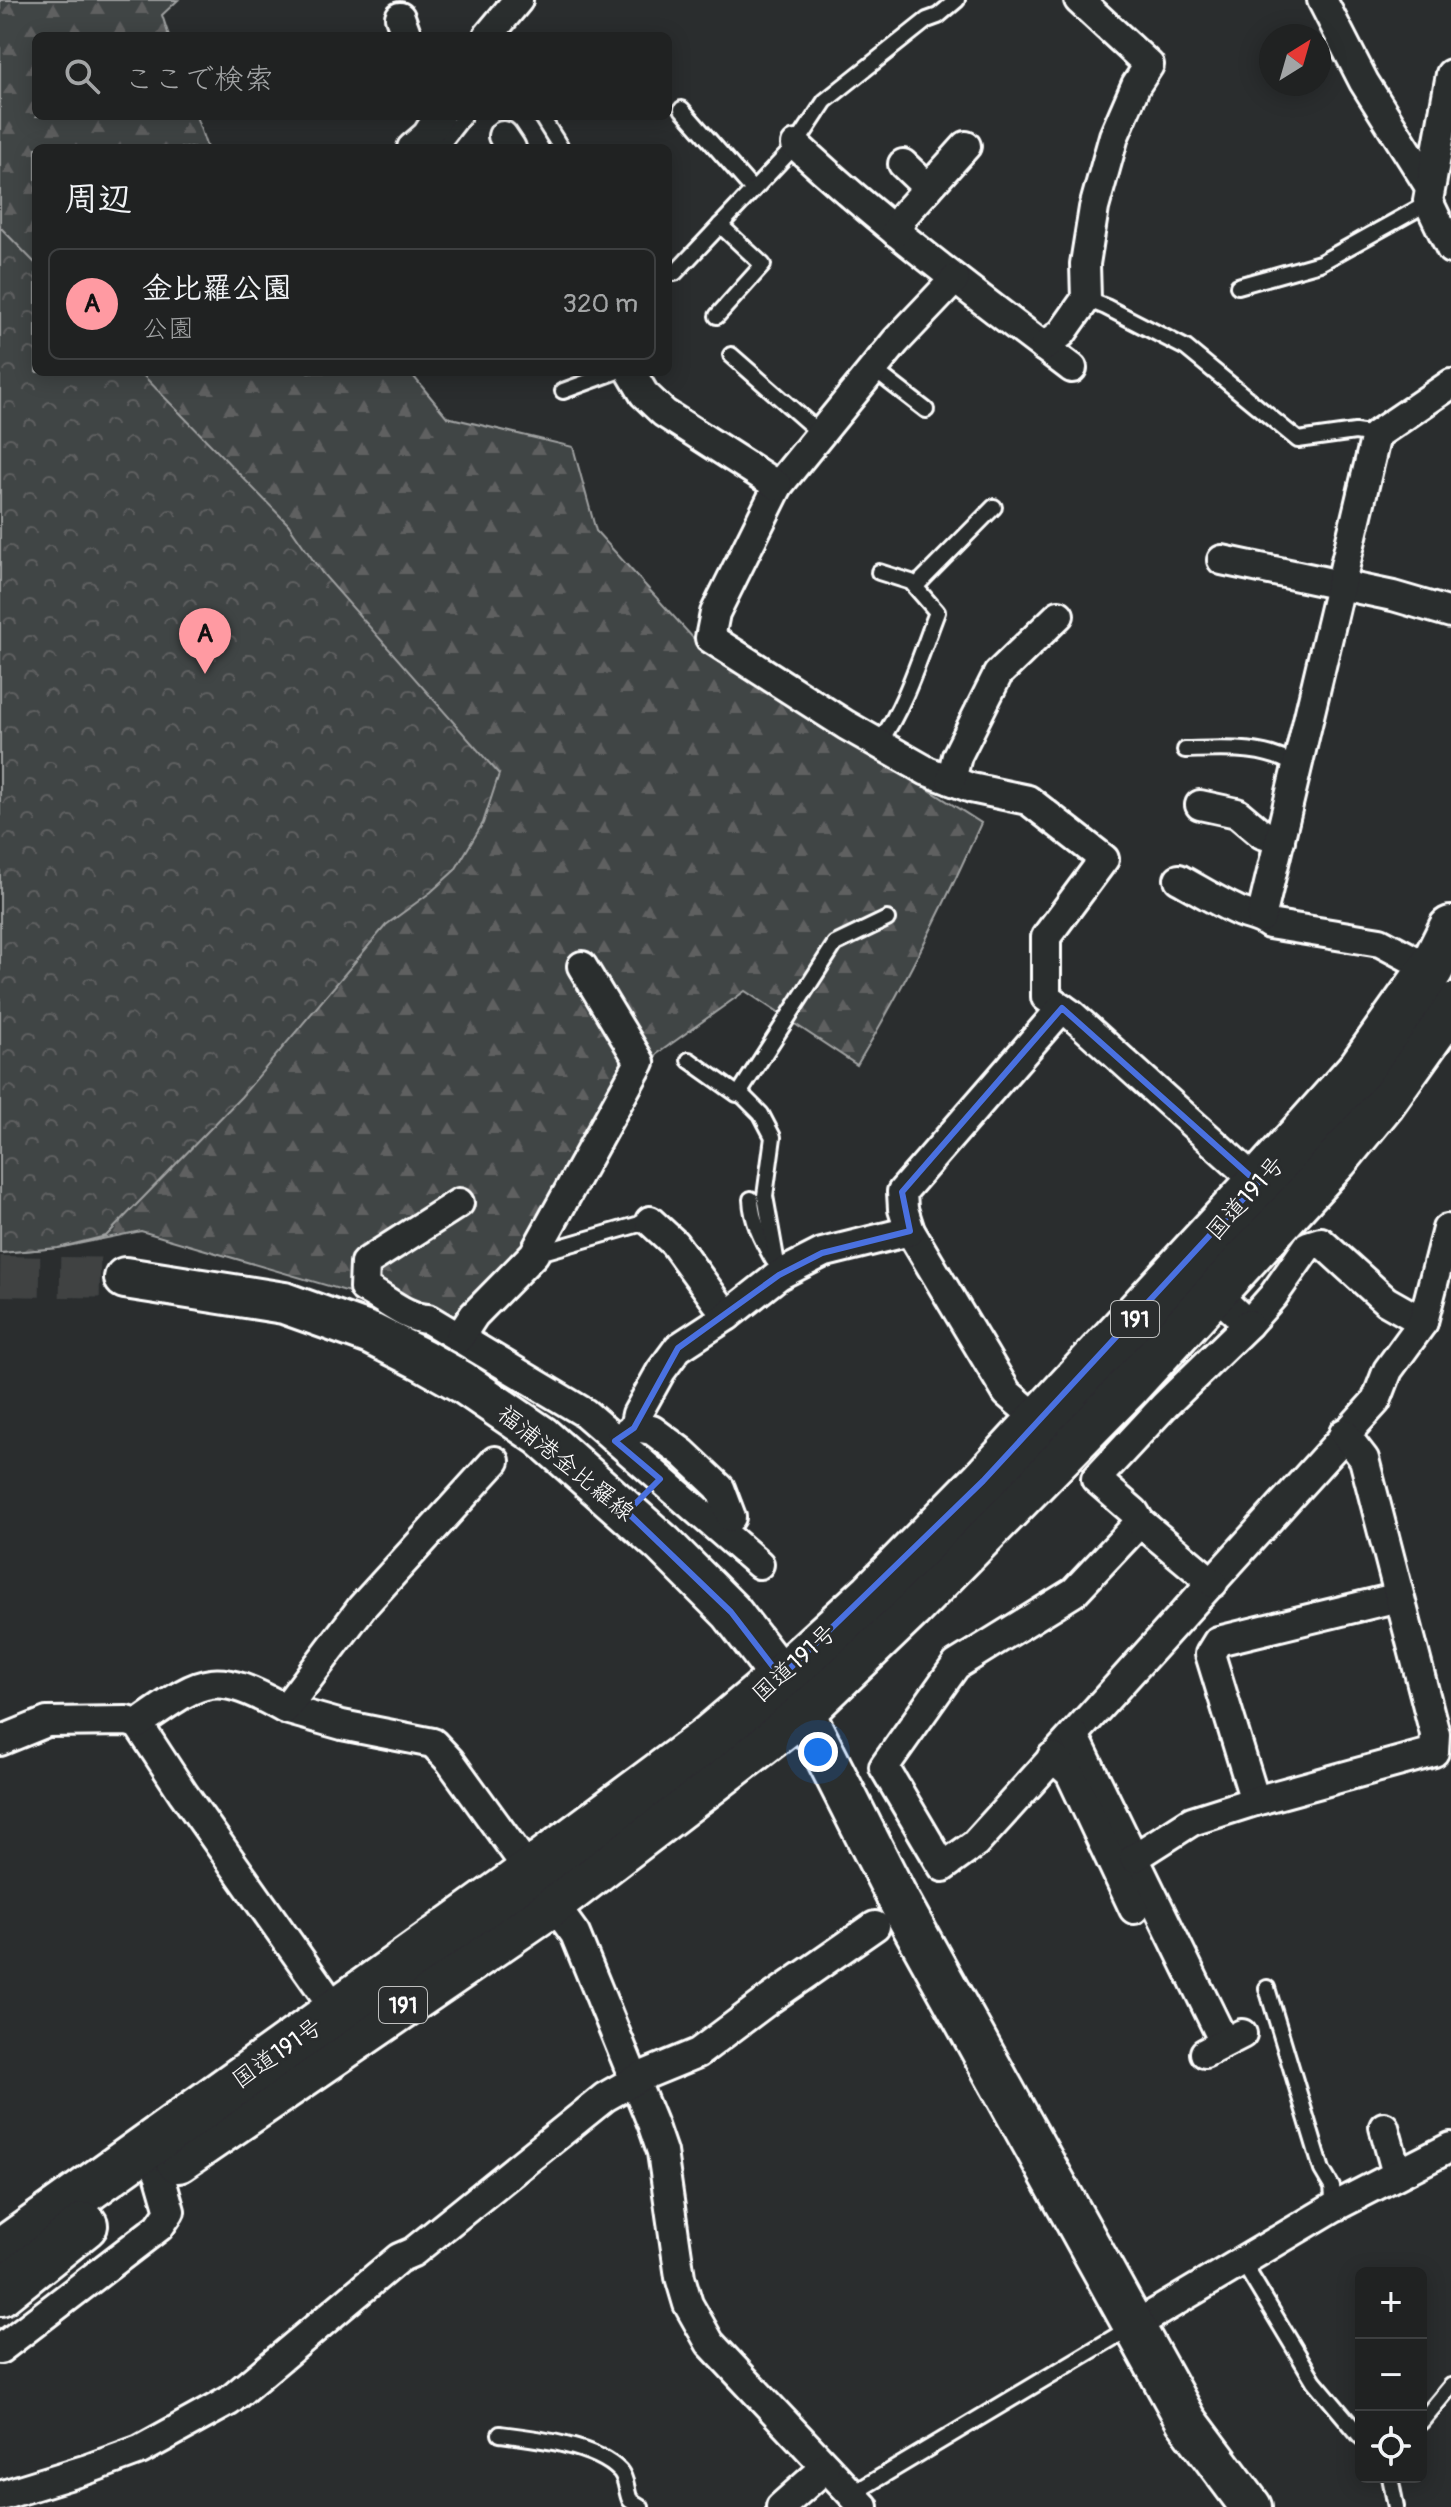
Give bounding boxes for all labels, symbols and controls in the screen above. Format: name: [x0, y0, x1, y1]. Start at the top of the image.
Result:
north arrow: [1259, 24, 1331, 96]
search box: [32, 32, 672, 120]
icon: search: [60, 54, 104, 98]
text: ここで検索: [124, 61, 274, 98]
text: 周辺: [64, 178, 132, 221]
text: 金比羅公園: [142, 270, 292, 307]
text: A: [84, 288, 100, 320]
text: 320 m: [562, 288, 638, 320]
text: 公園: [142, 313, 194, 345]
pin: A: [179, 608, 231, 674]
street label: 国道191号: [1200, 1150, 1291, 1246]
road number: 191: [1111, 1301, 1159, 1337]
street label: 福浦港金比羅線: [491, 1399, 640, 1528]
street label: 国道191号: [746, 1618, 842, 1709]
your location: [798, 1732, 838, 1772]
road number: 191: [379, 1987, 427, 2023]
street label: 国道191号: [227, 2012, 328, 2095]
map controls: [1355, 2267, 1427, 2483]
button: +: [1355, 2267, 1427, 2339]
button: −: [1355, 2339, 1427, 2411]
button: locate: [1355, 2411, 1427, 2483]

